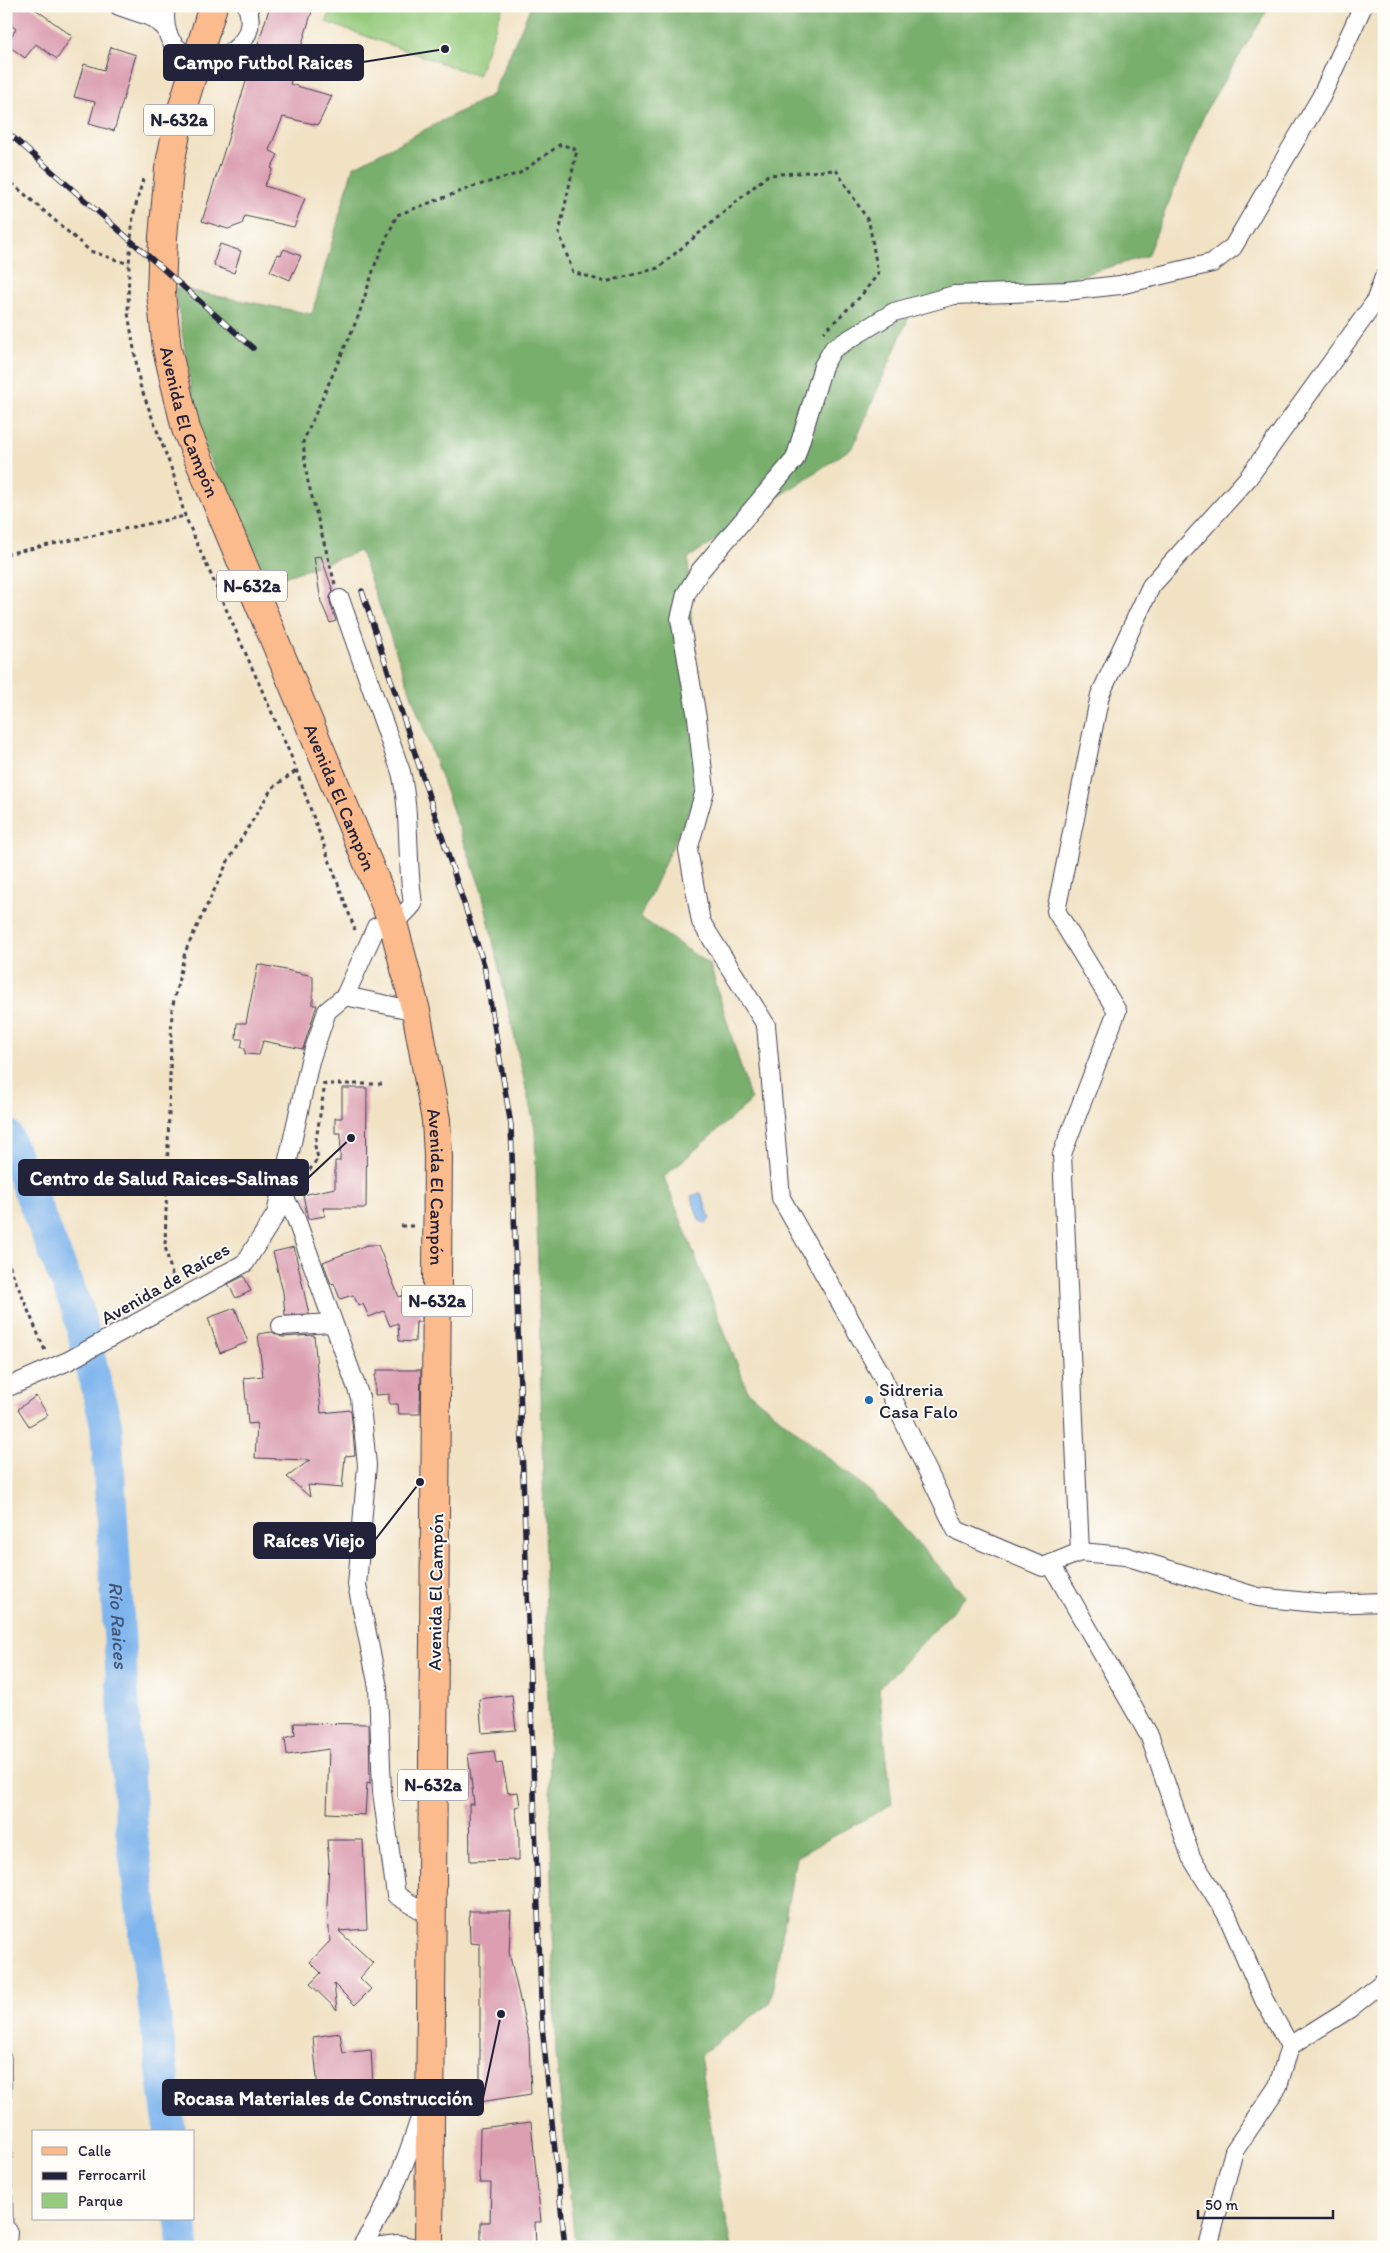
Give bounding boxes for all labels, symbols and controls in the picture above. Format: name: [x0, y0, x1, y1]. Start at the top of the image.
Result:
callout: Campo Futbol Raices: [164, 45, 363, 80]
text: Campo Futbol Raices: [173, 50, 353, 75]
road number: N-632a: [144, 104, 214, 136]
street label: Avenida El Campón: [155, 344, 224, 501]
road number: N-632a: [217, 570, 287, 602]
street label: Avenida El Campón: [299, 720, 381, 875]
street label: Avenida El Campón: [422, 1106, 449, 1266]
callout: Centro de Salud Raices-Salinas: [19, 1160, 308, 1195]
text: Centro de Salud Raices-Salinas: [30, 1166, 298, 1190]
street label: Avenida de Raíces: [97, 1237, 234, 1330]
road number: N-632a: [402, 1285, 472, 1316]
place label: Sidreria Casa Falo: [879, 1378, 958, 1423]
marker: Sidreria Casa Falo: [863, 1394, 875, 1406]
street label: Avenida El Campón: [423, 1513, 448, 1671]
callout: Raíces Viejo: [254, 1523, 375, 1558]
text: Raíces Viejo: [263, 1528, 365, 1553]
water label: Río Raices: [104, 1581, 133, 1670]
road number: N-632a: [398, 1770, 468, 1800]
callout: Rocasa Materiales de Construcción: [163, 2080, 483, 2115]
text: Rocasa Materiales de Construcción: [173, 2086, 473, 2110]
legend: [32, 2130, 195, 2220]
text: Calle: [78, 2142, 111, 2160]
text: Ferrocarril: [78, 2166, 147, 2184]
scale bar: [1198, 2188, 1332, 2220]
text: Parque: [78, 2192, 123, 2210]
text: 50 m: [1205, 2196, 1238, 2214]

